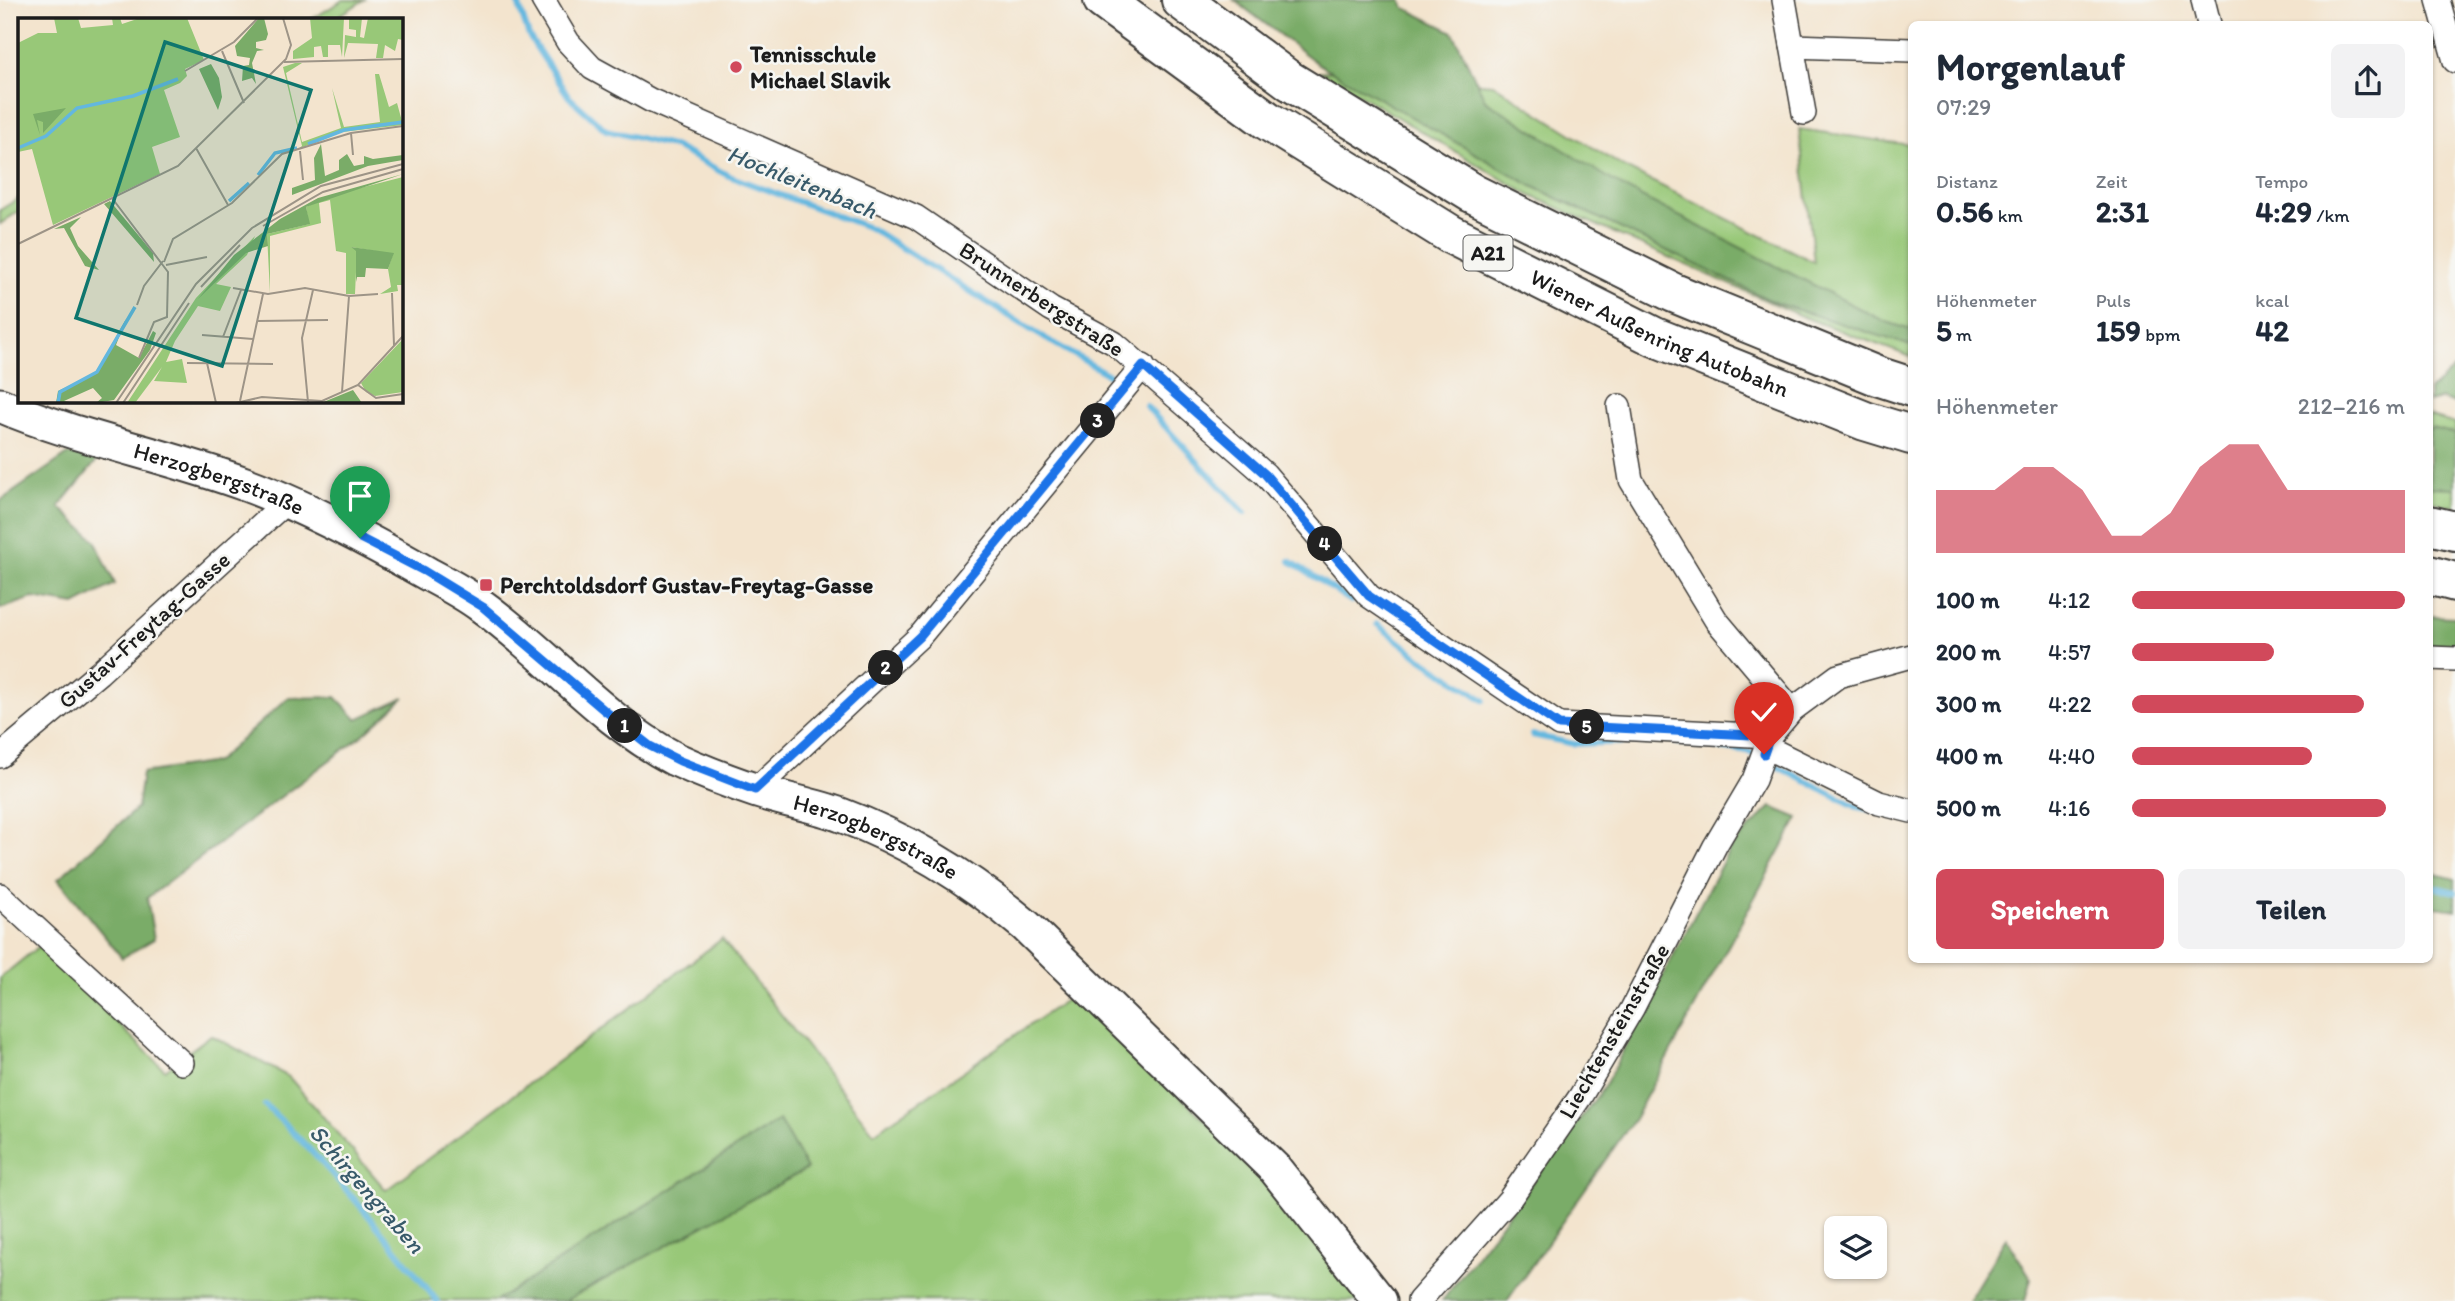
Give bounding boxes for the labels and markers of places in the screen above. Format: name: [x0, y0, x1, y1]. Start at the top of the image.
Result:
place label: Tennisschule Michael Slavik: [749, 40, 892, 94]
marker: Tennisschule Michael Slavik: [728, 59, 744, 75]
pin: 3: [1080, 404, 1116, 438]
pin: [330, 466, 390, 538]
pin: 4: [1308, 526, 1342, 562]
place label: Perchtoldsdorf Gustav-Freytag-Gasse: [500, 571, 873, 599]
marker: Perchtoldsdorf Gustav-Freytag-Gasse: [478, 577, 494, 593]
pin: 2: [868, 650, 903, 686]
pin: [1734, 682, 1794, 754]
pin: 1: [608, 708, 642, 744]
pin: 5: [1570, 710, 1604, 744]

